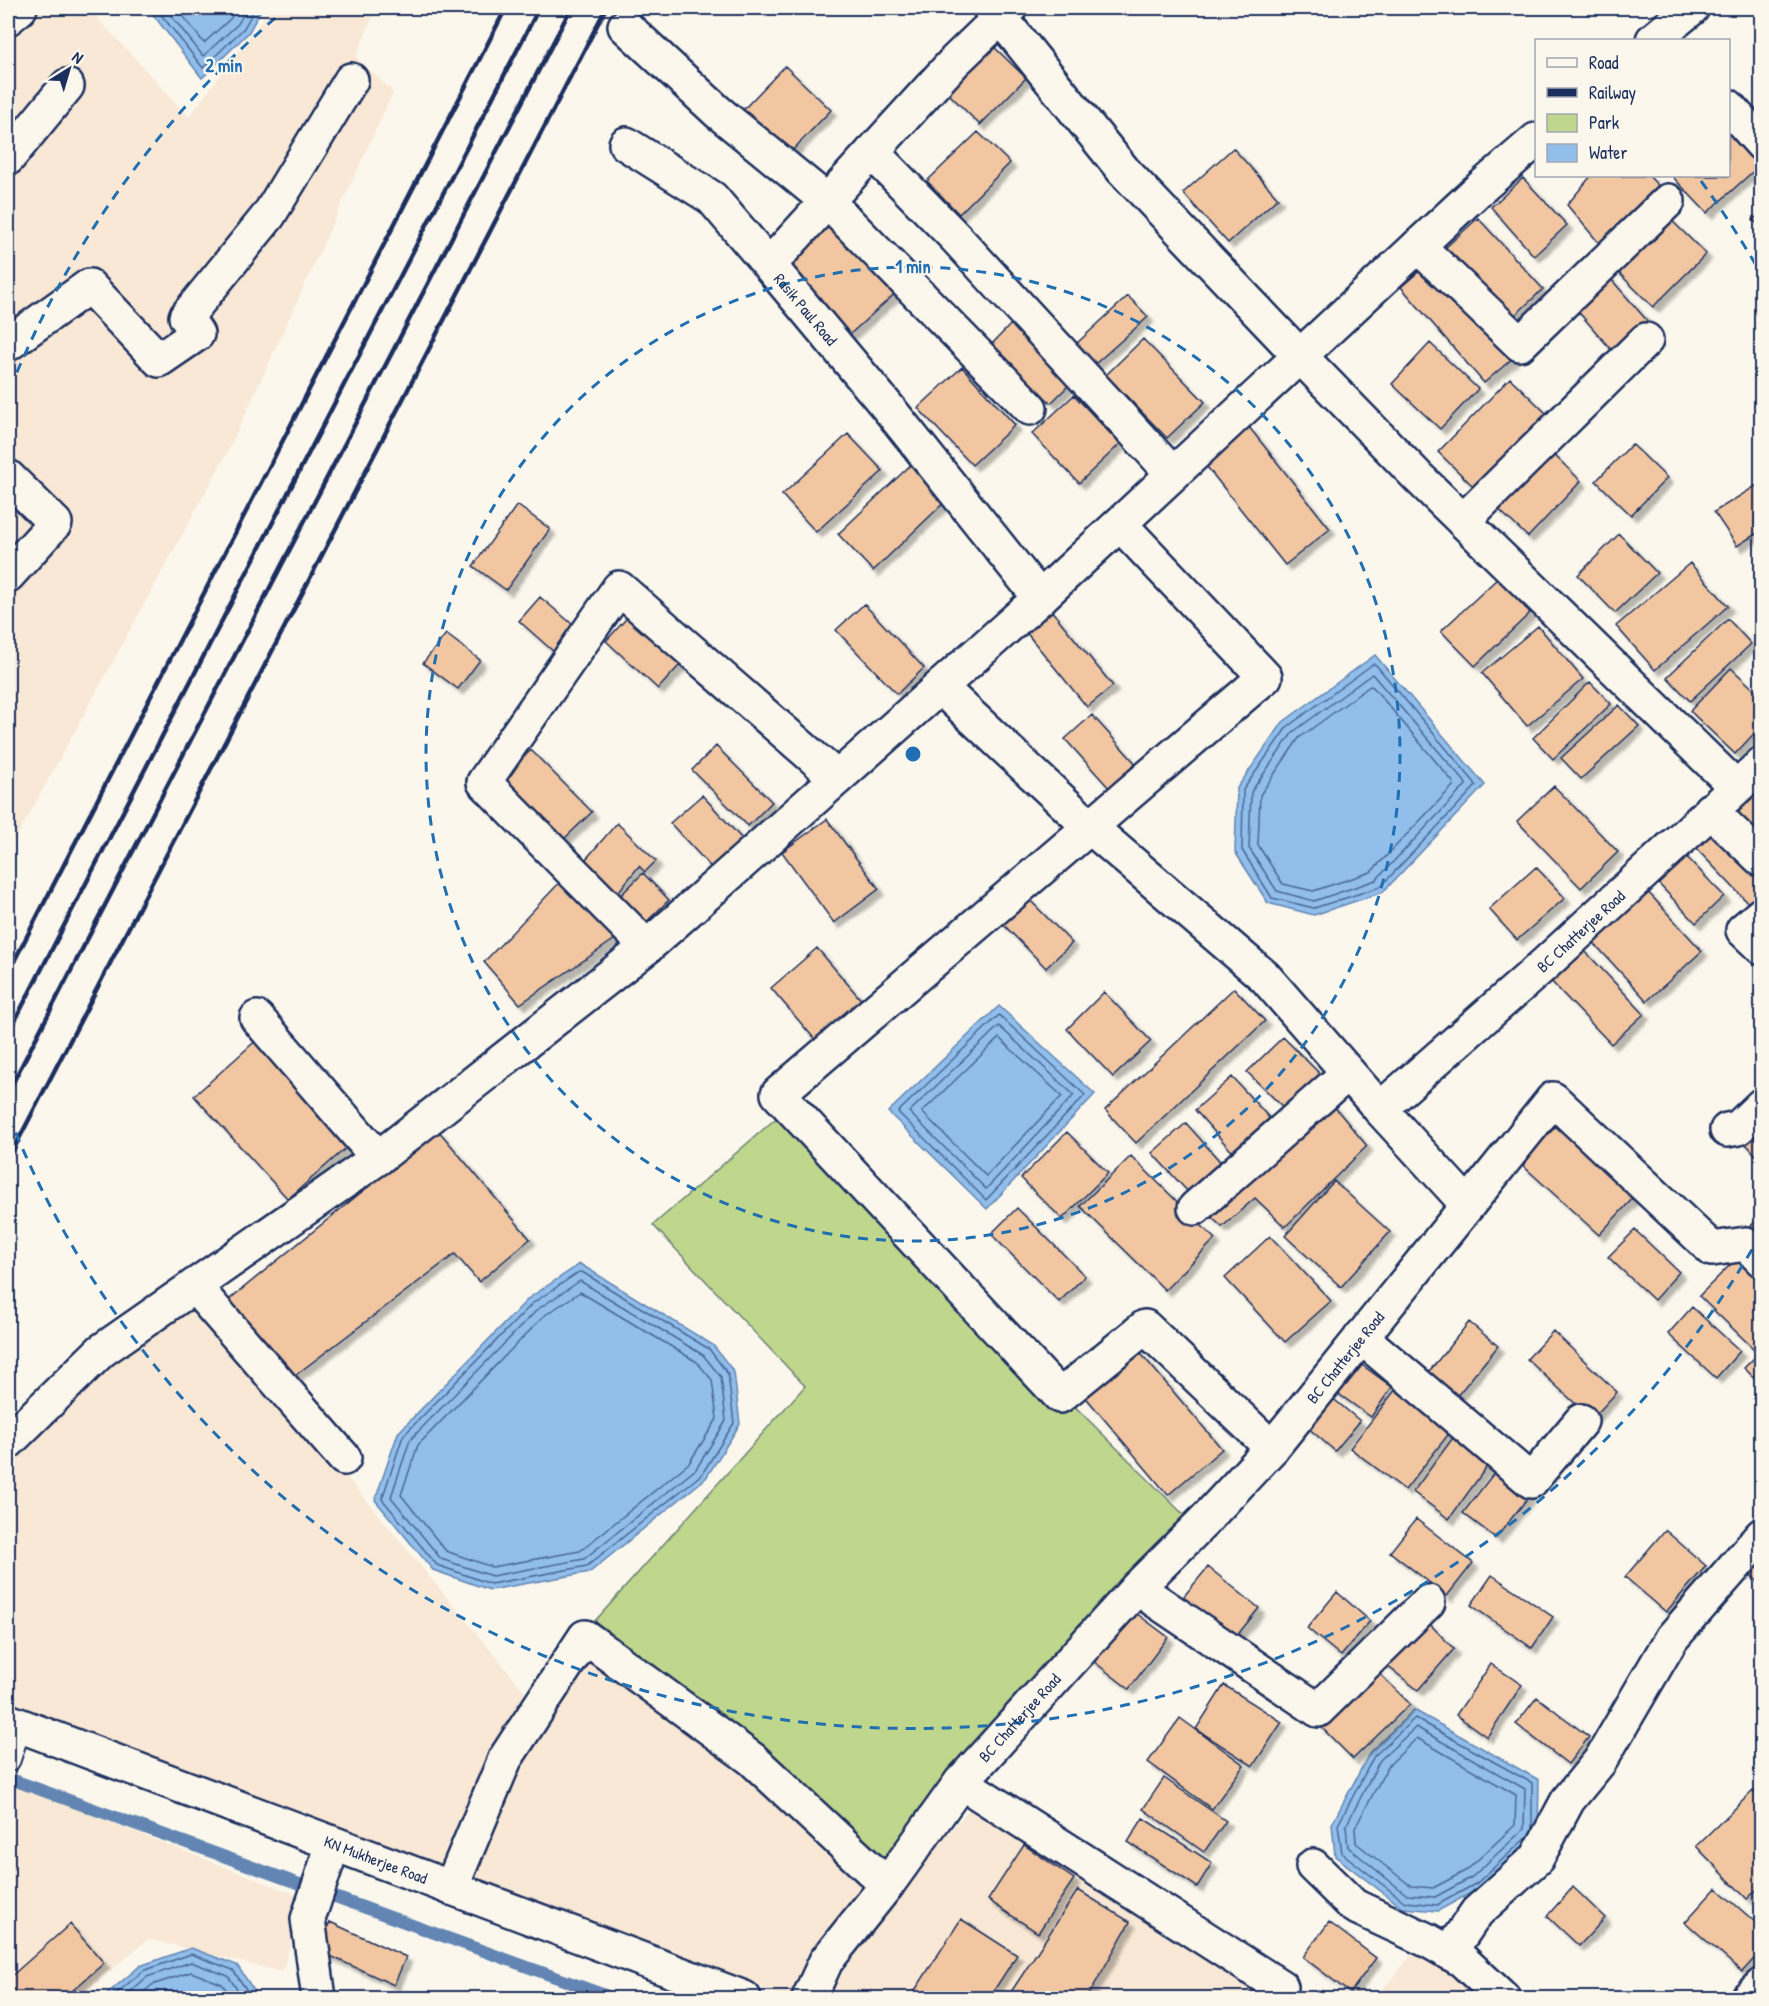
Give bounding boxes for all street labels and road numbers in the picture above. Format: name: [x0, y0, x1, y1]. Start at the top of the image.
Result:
street label: Rasik Paul Road: [769, 268, 843, 350]
street label: BC Chatterjee Road: [1532, 885, 1629, 977]
street label: BC Chatterjee Road: [1301, 1307, 1389, 1408]
street label: BC Chatterjee Road: [974, 1669, 1065, 1767]
street label: KN Mukherjee Road: [321, 1830, 431, 1889]

